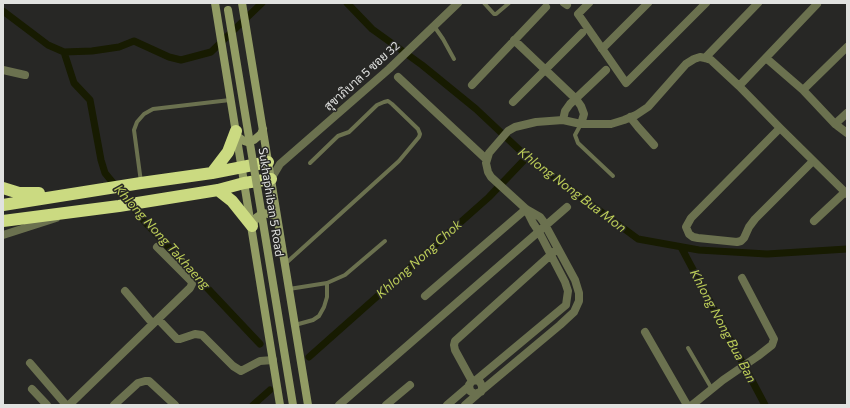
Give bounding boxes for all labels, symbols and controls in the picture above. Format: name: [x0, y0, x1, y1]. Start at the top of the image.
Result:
street label: สุขาภิบาล 5 ซอย 32: [321, 38, 403, 114]
water label: Khlong Nong Bua Mon: [515, 144, 629, 236]
street label: Sukhaphiban 5 Road: [255, 146, 287, 258]
water label: Khlong Nong Takhaeng: [111, 181, 213, 293]
water label: Khlong Nong Chok: [373, 216, 465, 302]
water label: Khlong Nong Bua Ban: [686, 267, 760, 385]

